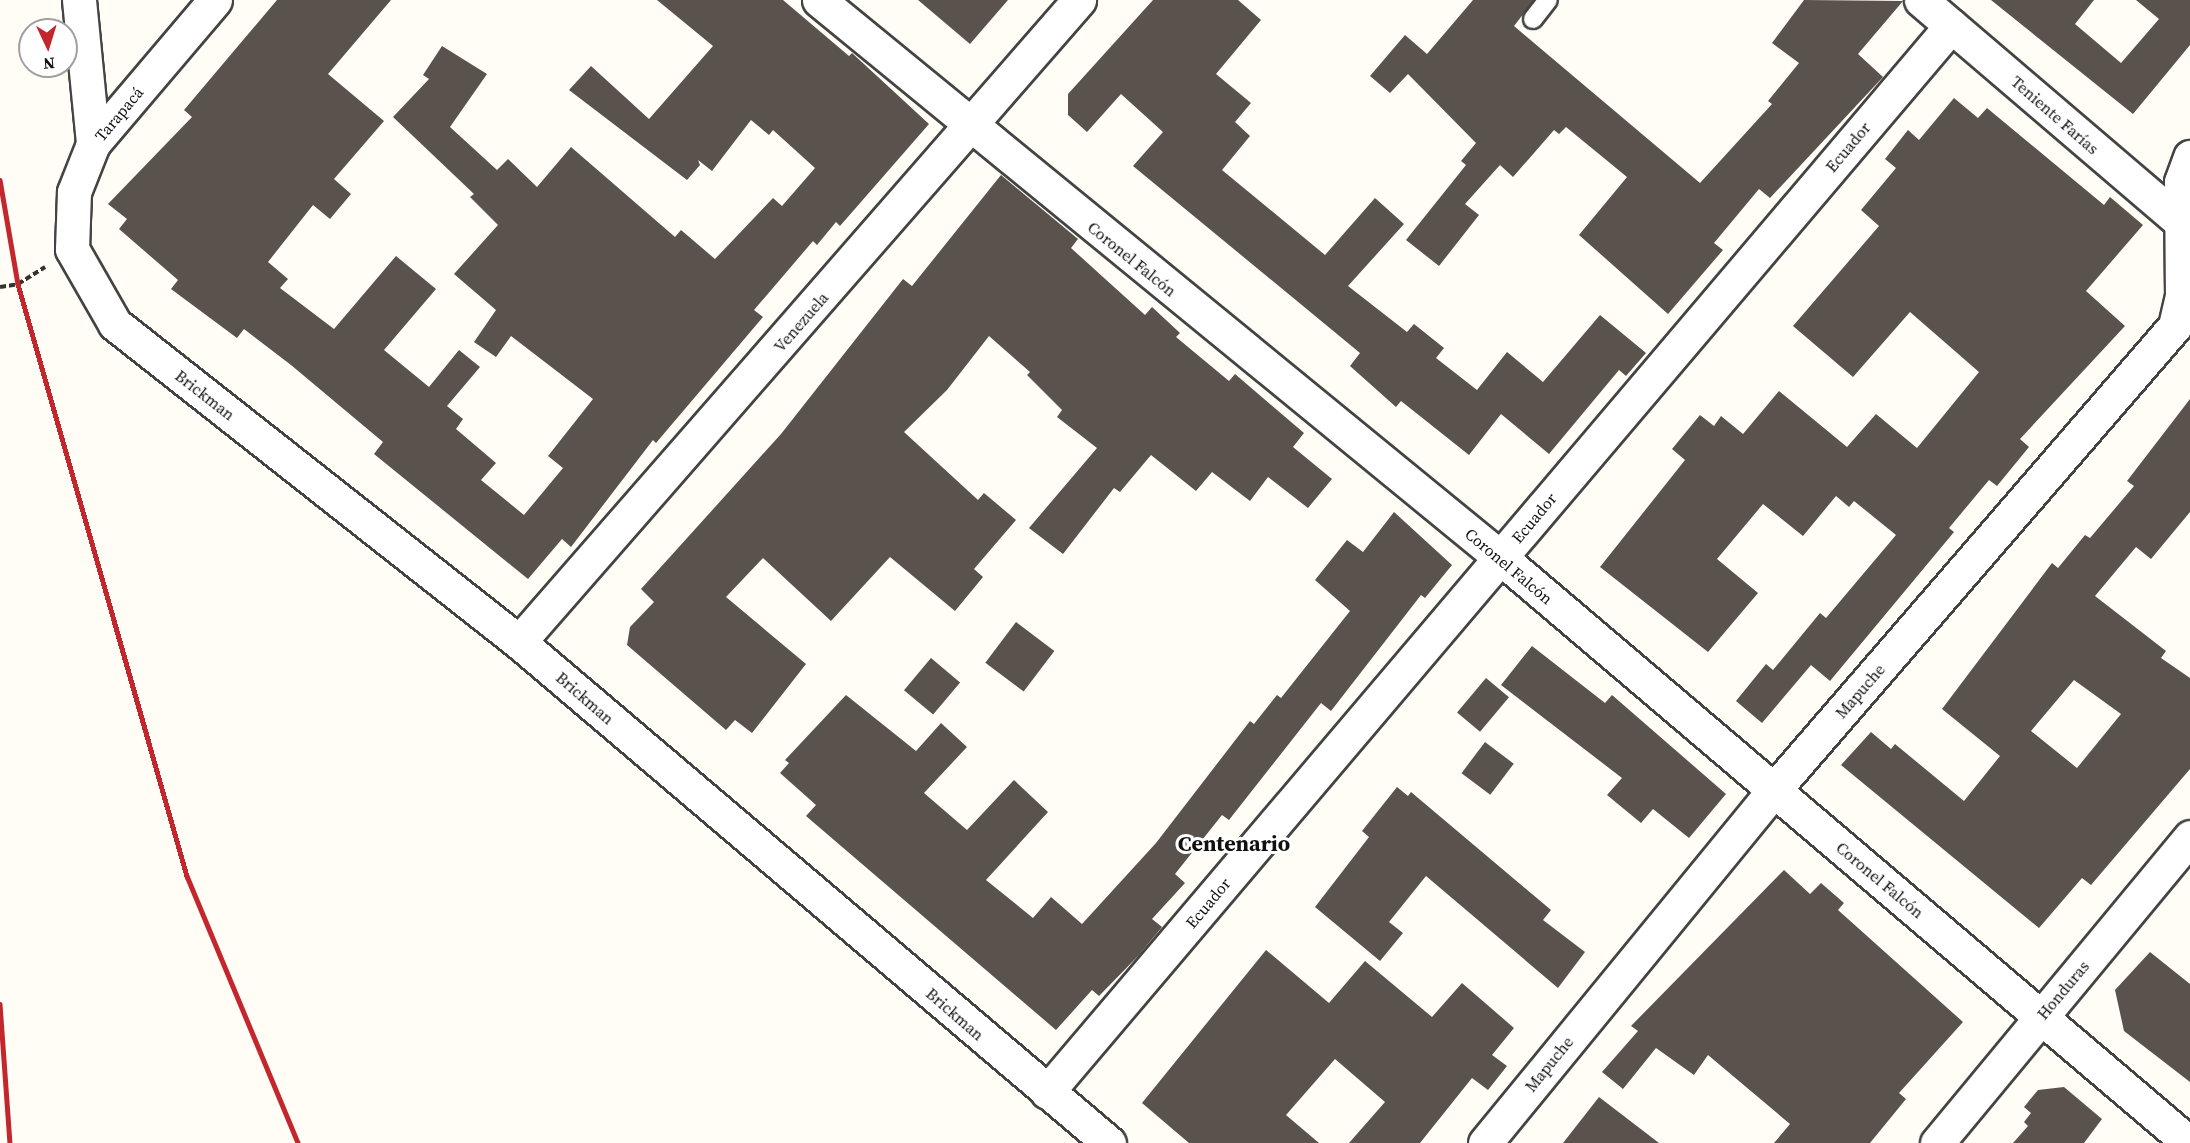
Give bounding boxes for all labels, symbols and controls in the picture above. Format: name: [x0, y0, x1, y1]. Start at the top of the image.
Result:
north arrow: [18, 18, 78, 78]
text: N: [43, 53, 56, 75]
street label: Teniente Farías: [2007, 72, 2103, 158]
street label: Tarapacá: [91, 83, 147, 145]
street label: Ecuador: [1822, 118, 1874, 176]
street label: Coronel Falcón: [1084, 217, 1180, 301]
street label: Venezuela: [770, 288, 832, 356]
street label: Brickman: [171, 366, 239, 424]
street label: Ecuador: [1508, 489, 1560, 547]
street label: Coronel Falcón: [1461, 524, 1557, 608]
street label: Mapuche: [1831, 660, 1889, 722]
street label: Brickman: [552, 668, 618, 728]
district label: Centenario: [1178, 831, 1290, 857]
street label: Coronel Falcón: [1832, 838, 1928, 922]
street label: Ecuador: [1182, 874, 1234, 932]
street label: Honduras: [2033, 957, 2093, 1023]
street label: Brickman: [922, 984, 988, 1044]
street label: Mapuche: [1521, 1032, 1577, 1096]

